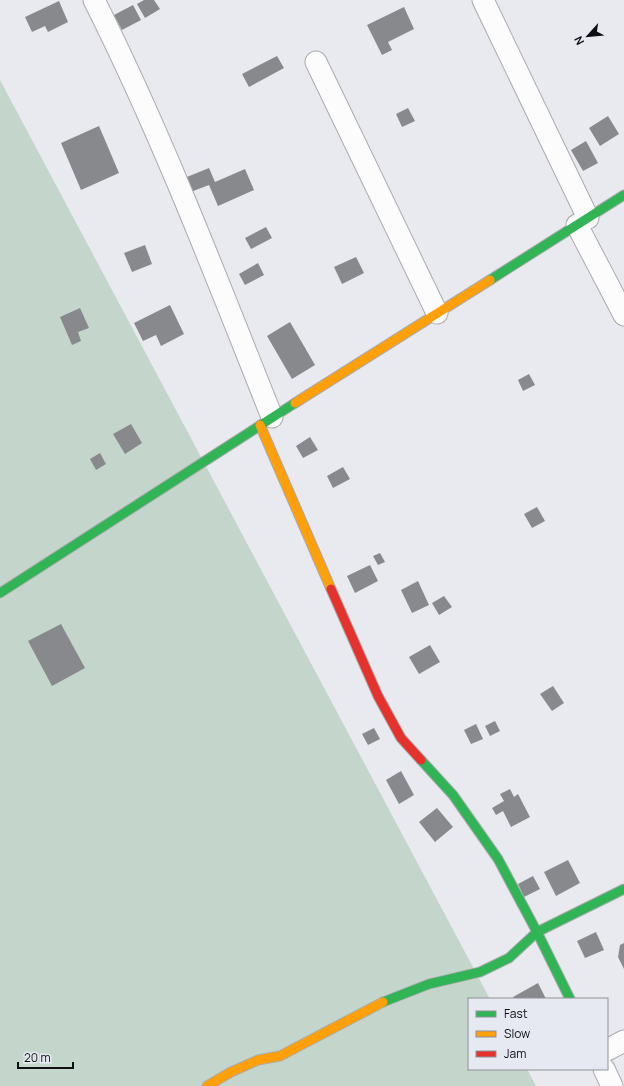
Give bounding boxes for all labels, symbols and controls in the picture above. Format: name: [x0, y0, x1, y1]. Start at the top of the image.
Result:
north arrow: [568, 16, 608, 56]
text: N: [570, 34, 587, 48]
legend: [468, 998, 608, 1070]
text: Fast: [504, 1005, 528, 1022]
text: Slow: [504, 1025, 530, 1042]
scale bar: [18, 1044, 73, 1070]
text: Jam: [504, 1045, 526, 1062]
text: 20 m: [24, 1049, 51, 1066]

